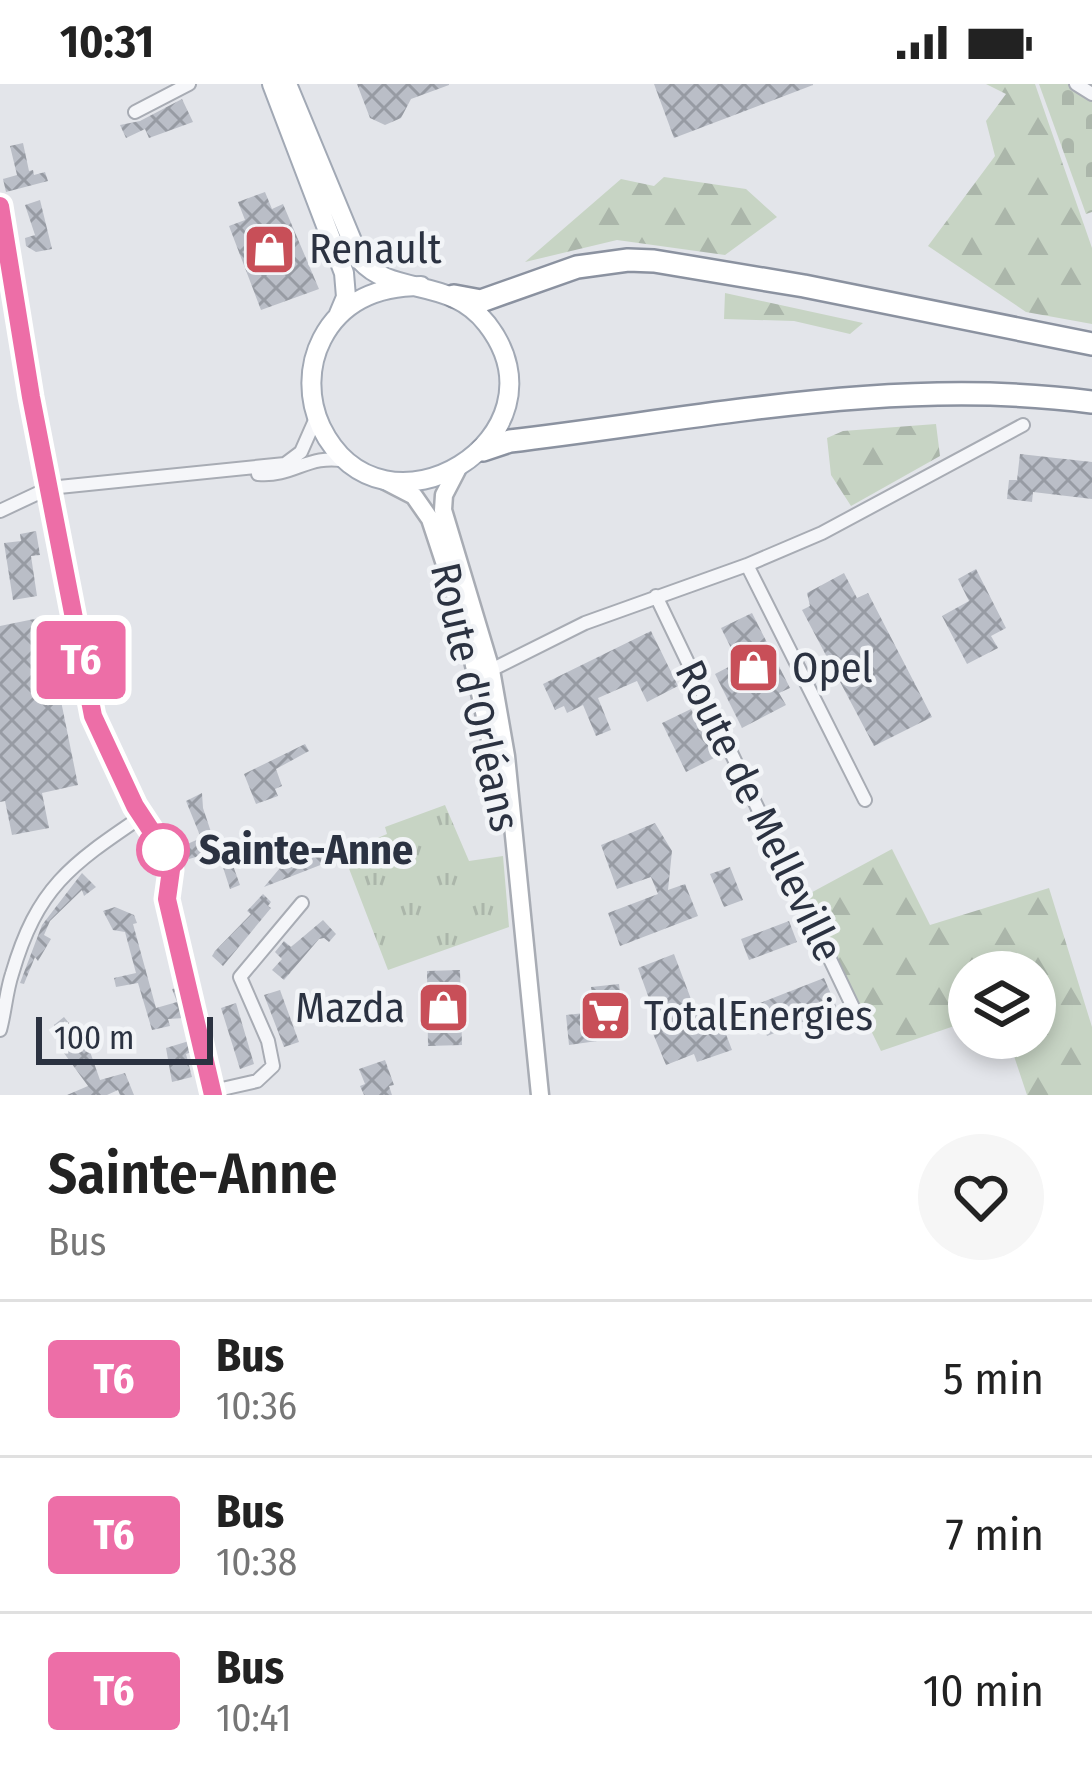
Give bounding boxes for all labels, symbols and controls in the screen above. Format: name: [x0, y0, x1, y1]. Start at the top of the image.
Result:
text: 10:31: [60, 15, 154, 69]
shop icon: Renault: [242, 221, 298, 277]
place label: Renault: [309, 224, 442, 274]
street label: Route d'Orléans: [420, 558, 530, 836]
line badge: T6: [27, 621, 135, 699]
text: T6: [61, 635, 101, 685]
shop icon: Opel: [725, 640, 781, 696]
place label: Opel: [792, 643, 873, 693]
street label: Route de Melleville: [665, 652, 853, 970]
marker: Sainte-Anne: [138, 825, 188, 875]
place label: Sainte-Anne: [199, 825, 413, 875]
map controls: [948, 951, 1056, 1059]
button: layers: [948, 951, 1056, 1059]
shop icon: Mazda: [416, 980, 472, 1036]
place label: Mazda: [295, 983, 405, 1033]
supermarket icon: TotalEnergies: [577, 988, 633, 1044]
place label: TotalEnergies: [644, 991, 873, 1041]
scale bar: [36, 1011, 213, 1064]
text: 100 m: [54, 1018, 134, 1058]
button: heart: [918, 1134, 1044, 1260]
text: Sainte-Anne: [48, 1140, 338, 1208]
text: Bus: [48, 1219, 106, 1265]
text: Bus: [216, 1329, 284, 1383]
text: 5 min: [943, 1352, 1044, 1406]
text: T6: [94, 1354, 134, 1404]
text: 10:36: [216, 1383, 297, 1429]
text: Bus: [216, 1485, 284, 1539]
text: 7 min: [946, 1508, 1044, 1562]
text: T6: [94, 1510, 134, 1560]
text: 10:38: [216, 1539, 297, 1585]
text: Bus: [216, 1641, 284, 1695]
text: 10 min: [923, 1664, 1044, 1718]
text: T6: [94, 1666, 134, 1716]
text: 10:41: [216, 1695, 292, 1741]

